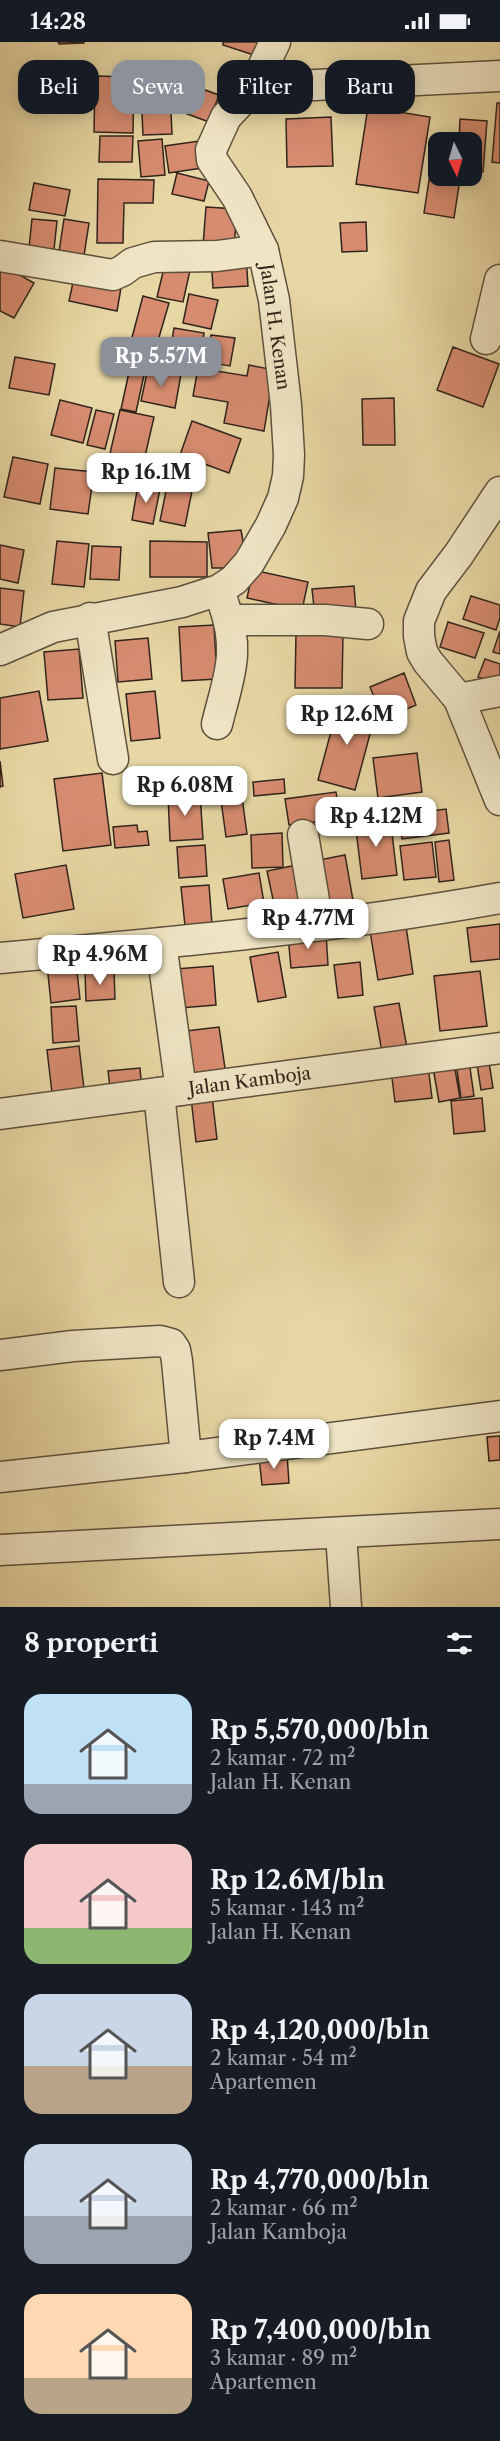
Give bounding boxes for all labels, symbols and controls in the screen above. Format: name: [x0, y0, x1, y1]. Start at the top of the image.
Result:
text: 14:28: [30, 8, 86, 35]
chip: Beli: [18, 60, 99, 114]
chip: Sewa: [111, 60, 205, 114]
chip: Filter: [217, 60, 313, 114]
chip: Baru: [325, 60, 415, 114]
north arrow: [428, 132, 482, 186]
map controls: [428, 132, 482, 186]
street label: Jalan H. Kenan: [255, 260, 295, 391]
pin: Rp 5.57M: [99, 337, 223, 388]
text: Rp 5.57M: [114, 344, 208, 368]
pin: Rp 16.1M: [84, 453, 208, 504]
text: Rp 16.1M: [101, 460, 191, 484]
pin: Rp 12.6M: [285, 695, 409, 746]
text: Rp 12.6M: [300, 702, 394, 726]
pin: Rp 6.08M: [123, 766, 247, 817]
text: Rp 6.08M: [136, 773, 234, 797]
pin: Rp 4.12M: [314, 797, 438, 848]
text: Rp 4.12M: [329, 804, 423, 828]
pin: Rp 4.77M: [246, 899, 370, 950]
text: Rp 4.77M: [261, 906, 355, 930]
pin: Rp 4.96M: [38, 935, 162, 986]
text: Rp 4.96M: [52, 942, 148, 966]
street label: Jalan Kamboja: [184, 1062, 313, 1100]
pin: Rp 7.4M: [219, 1419, 329, 1470]
text: Rp 7.4M: [233, 1426, 315, 1450]
text: 8 properti: [24, 1627, 158, 1659]
icon: filters: [443, 1627, 476, 1660]
text: Rp 5,570,000/bln: [210, 1714, 429, 1746]
icon: home: [72, 1718, 144, 1790]
text: 2 kamar · 72 m²: [210, 1746, 356, 1770]
text: Jalan H. Kenan: [210, 1770, 351, 1794]
text: Rp 12.6M/bln: [210, 1864, 385, 1896]
icon: home: [72, 1868, 144, 1940]
text: 5 kamar · 143 m²: [210, 1896, 364, 1920]
text: Jalan H. Kenan: [210, 1920, 351, 1944]
text: Rp 4,120,000/bln: [210, 2014, 430, 2046]
icon: home: [72, 2018, 144, 2090]
text: 2 kamar · 54 m²: [210, 2046, 357, 2070]
text: Apartemen: [210, 2070, 317, 2094]
text: Rp 4,770,000/bln: [210, 2164, 429, 2196]
icon: home: [72, 2168, 144, 2240]
text: 2 kamar · 66 m²: [210, 2196, 358, 2220]
text: Jalan Kamboja: [210, 2220, 347, 2244]
text: Rp 7,400,000/bln: [210, 2314, 431, 2346]
icon: home: [72, 2318, 144, 2390]
text: 3 kamar · 89 m²: [210, 2346, 357, 2370]
text: Apartemen: [210, 2370, 317, 2394]

